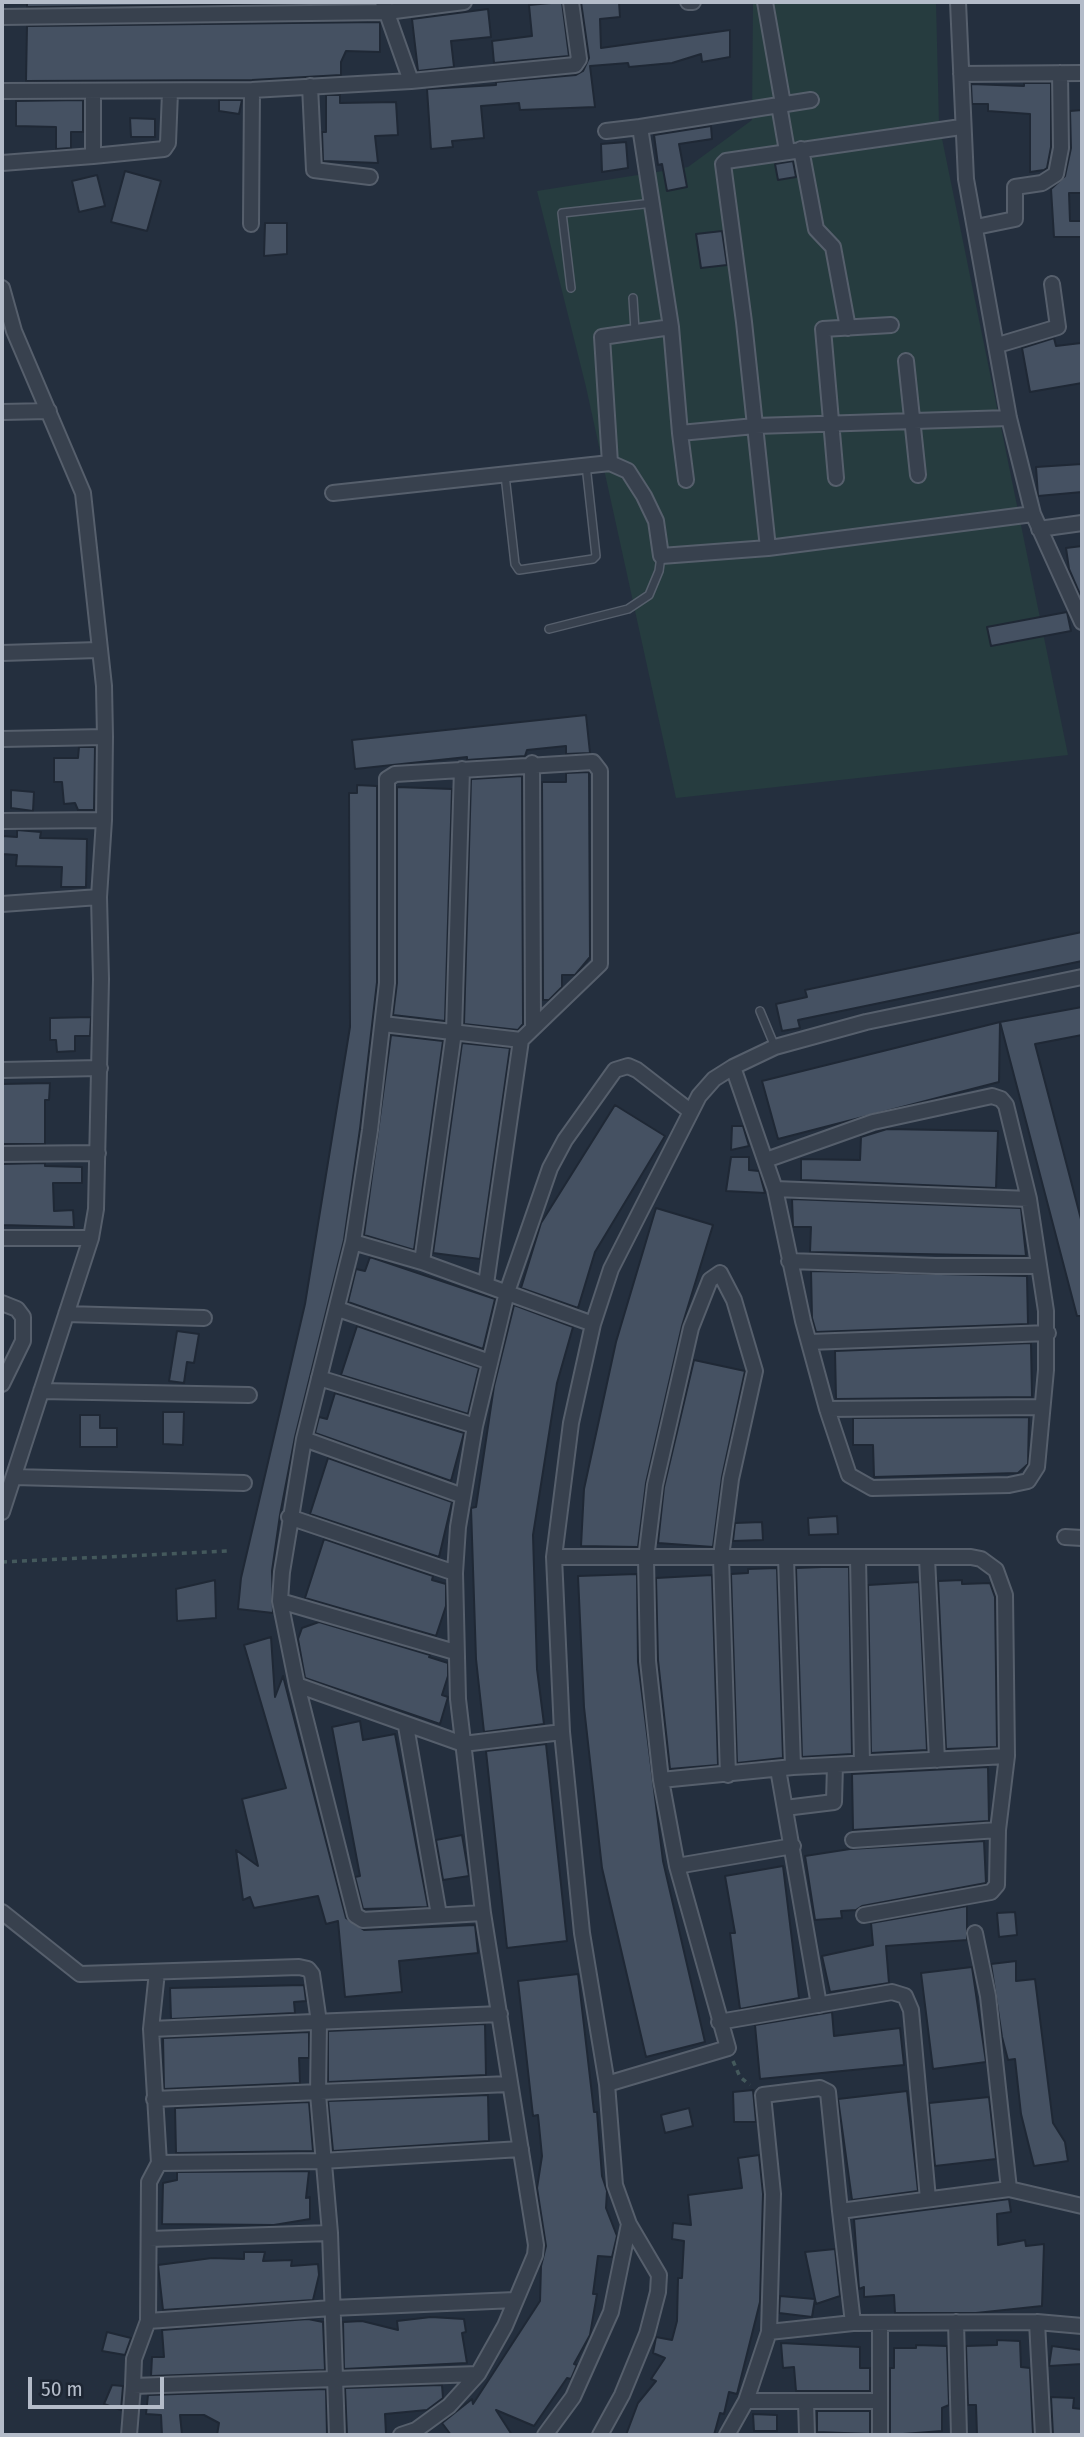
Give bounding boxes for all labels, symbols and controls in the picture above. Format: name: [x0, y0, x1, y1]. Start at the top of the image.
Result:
scale bar: [32, 2364, 168, 2408]
text: 50 m: [41, 2376, 83, 2402]

